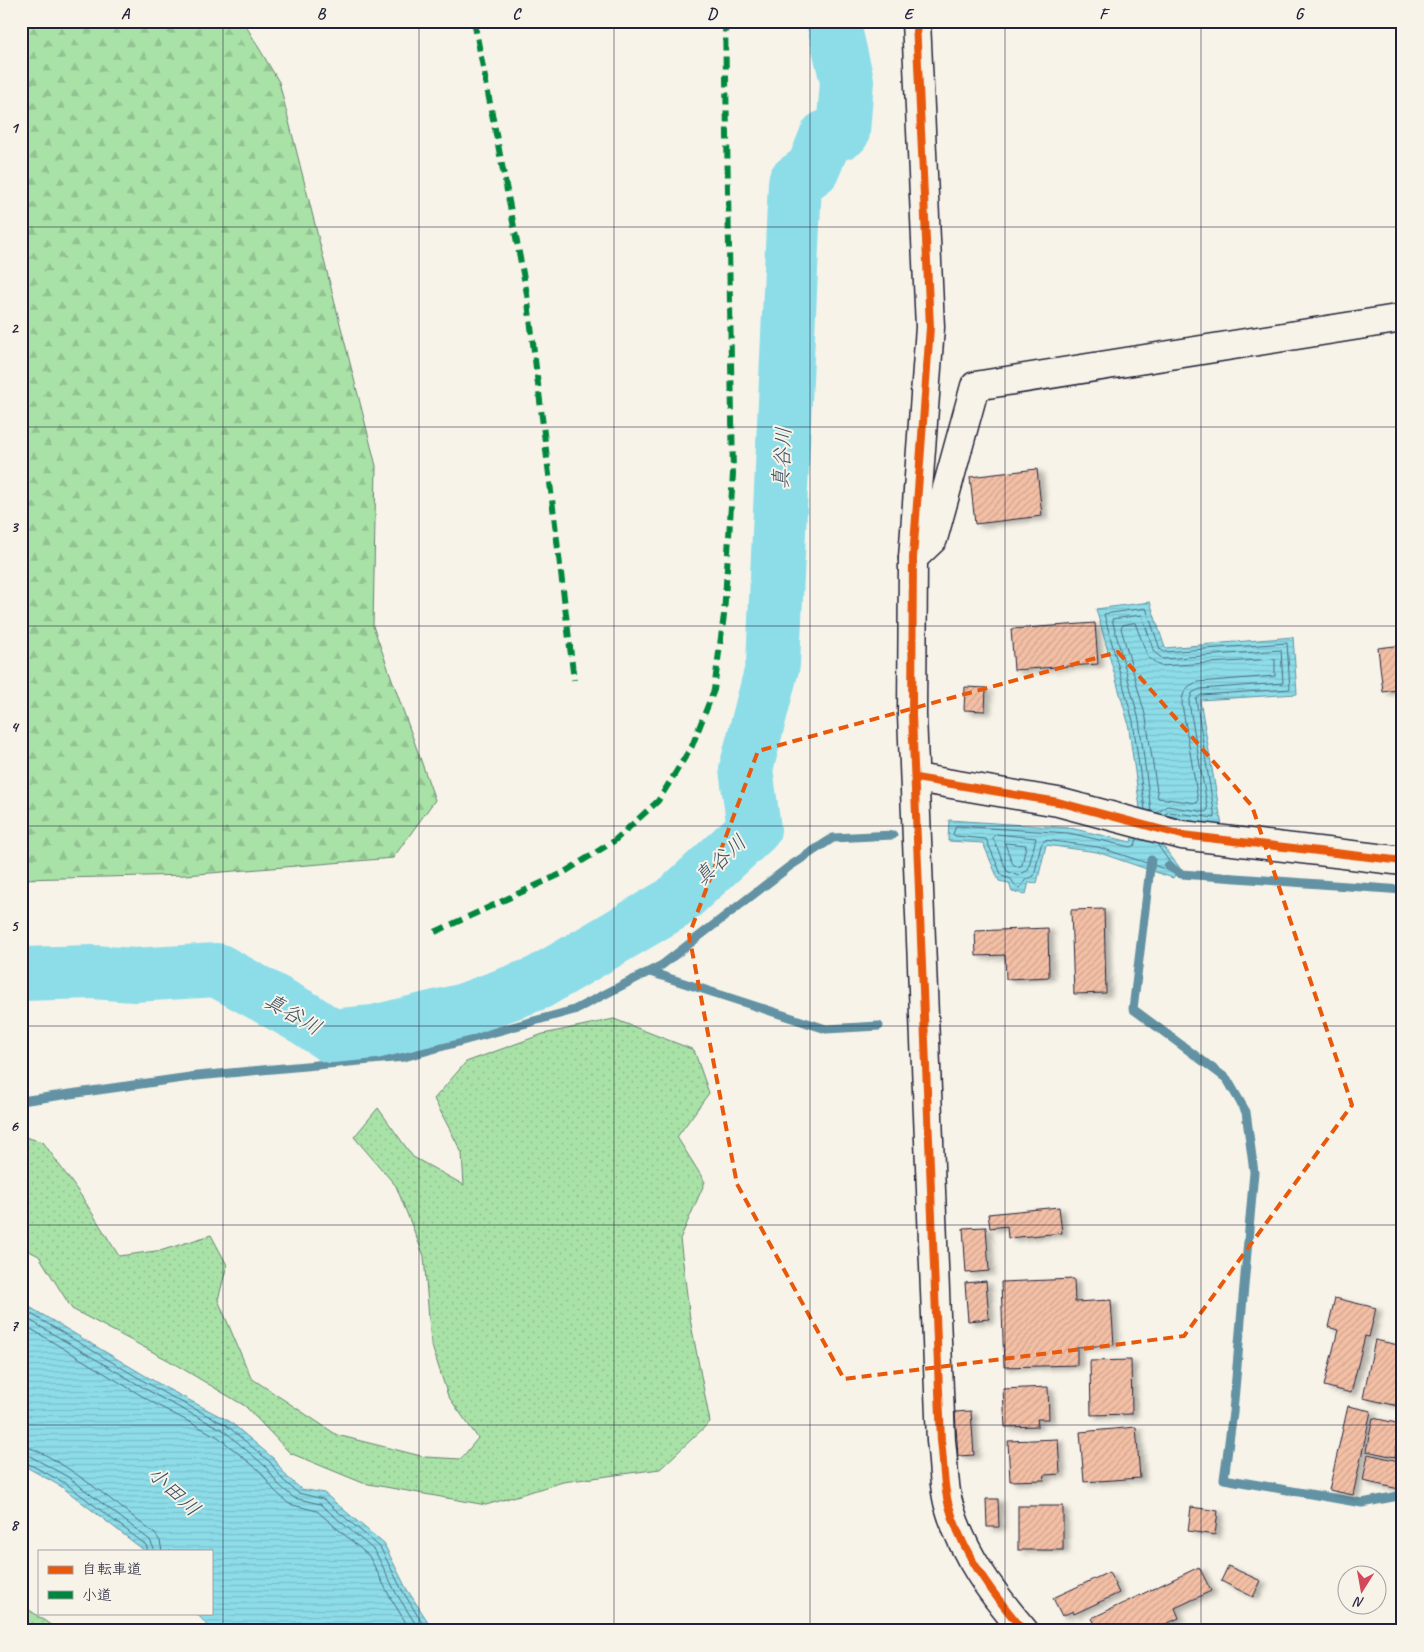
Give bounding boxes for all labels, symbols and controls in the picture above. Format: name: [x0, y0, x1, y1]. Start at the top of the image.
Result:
text: A: [121, 4, 131, 24]
text: B: [317, 4, 327, 24]
text: C: [512, 4, 522, 24]
text: D: [707, 4, 718, 24]
text: E: [904, 4, 915, 24]
text: F: [1099, 4, 1110, 24]
text: G: [1295, 4, 1305, 24]
text: 1: [10, 118, 19, 138]
text: 2: [10, 318, 19, 338]
water label: 真谷川: [767, 426, 797, 490]
text: 3: [10, 517, 19, 537]
text: 4: [10, 717, 19, 737]
water label: 真谷川: [688, 829, 752, 891]
text: 5: [11, 916, 20, 936]
water label: 真谷川: [259, 987, 327, 1041]
text: 6: [10, 1116, 19, 1136]
text: 7: [10, 1316, 19, 1336]
water label: 小田川: [142, 1460, 206, 1522]
text: 8: [10, 1515, 19, 1535]
legend: [38, 1550, 212, 1614]
text: 自転車道: [82, 1560, 142, 1579]
north arrow: [1336, 1564, 1386, 1614]
text: 小道: [82, 1586, 112, 1605]
text: N: [1351, 1593, 1365, 1611]

